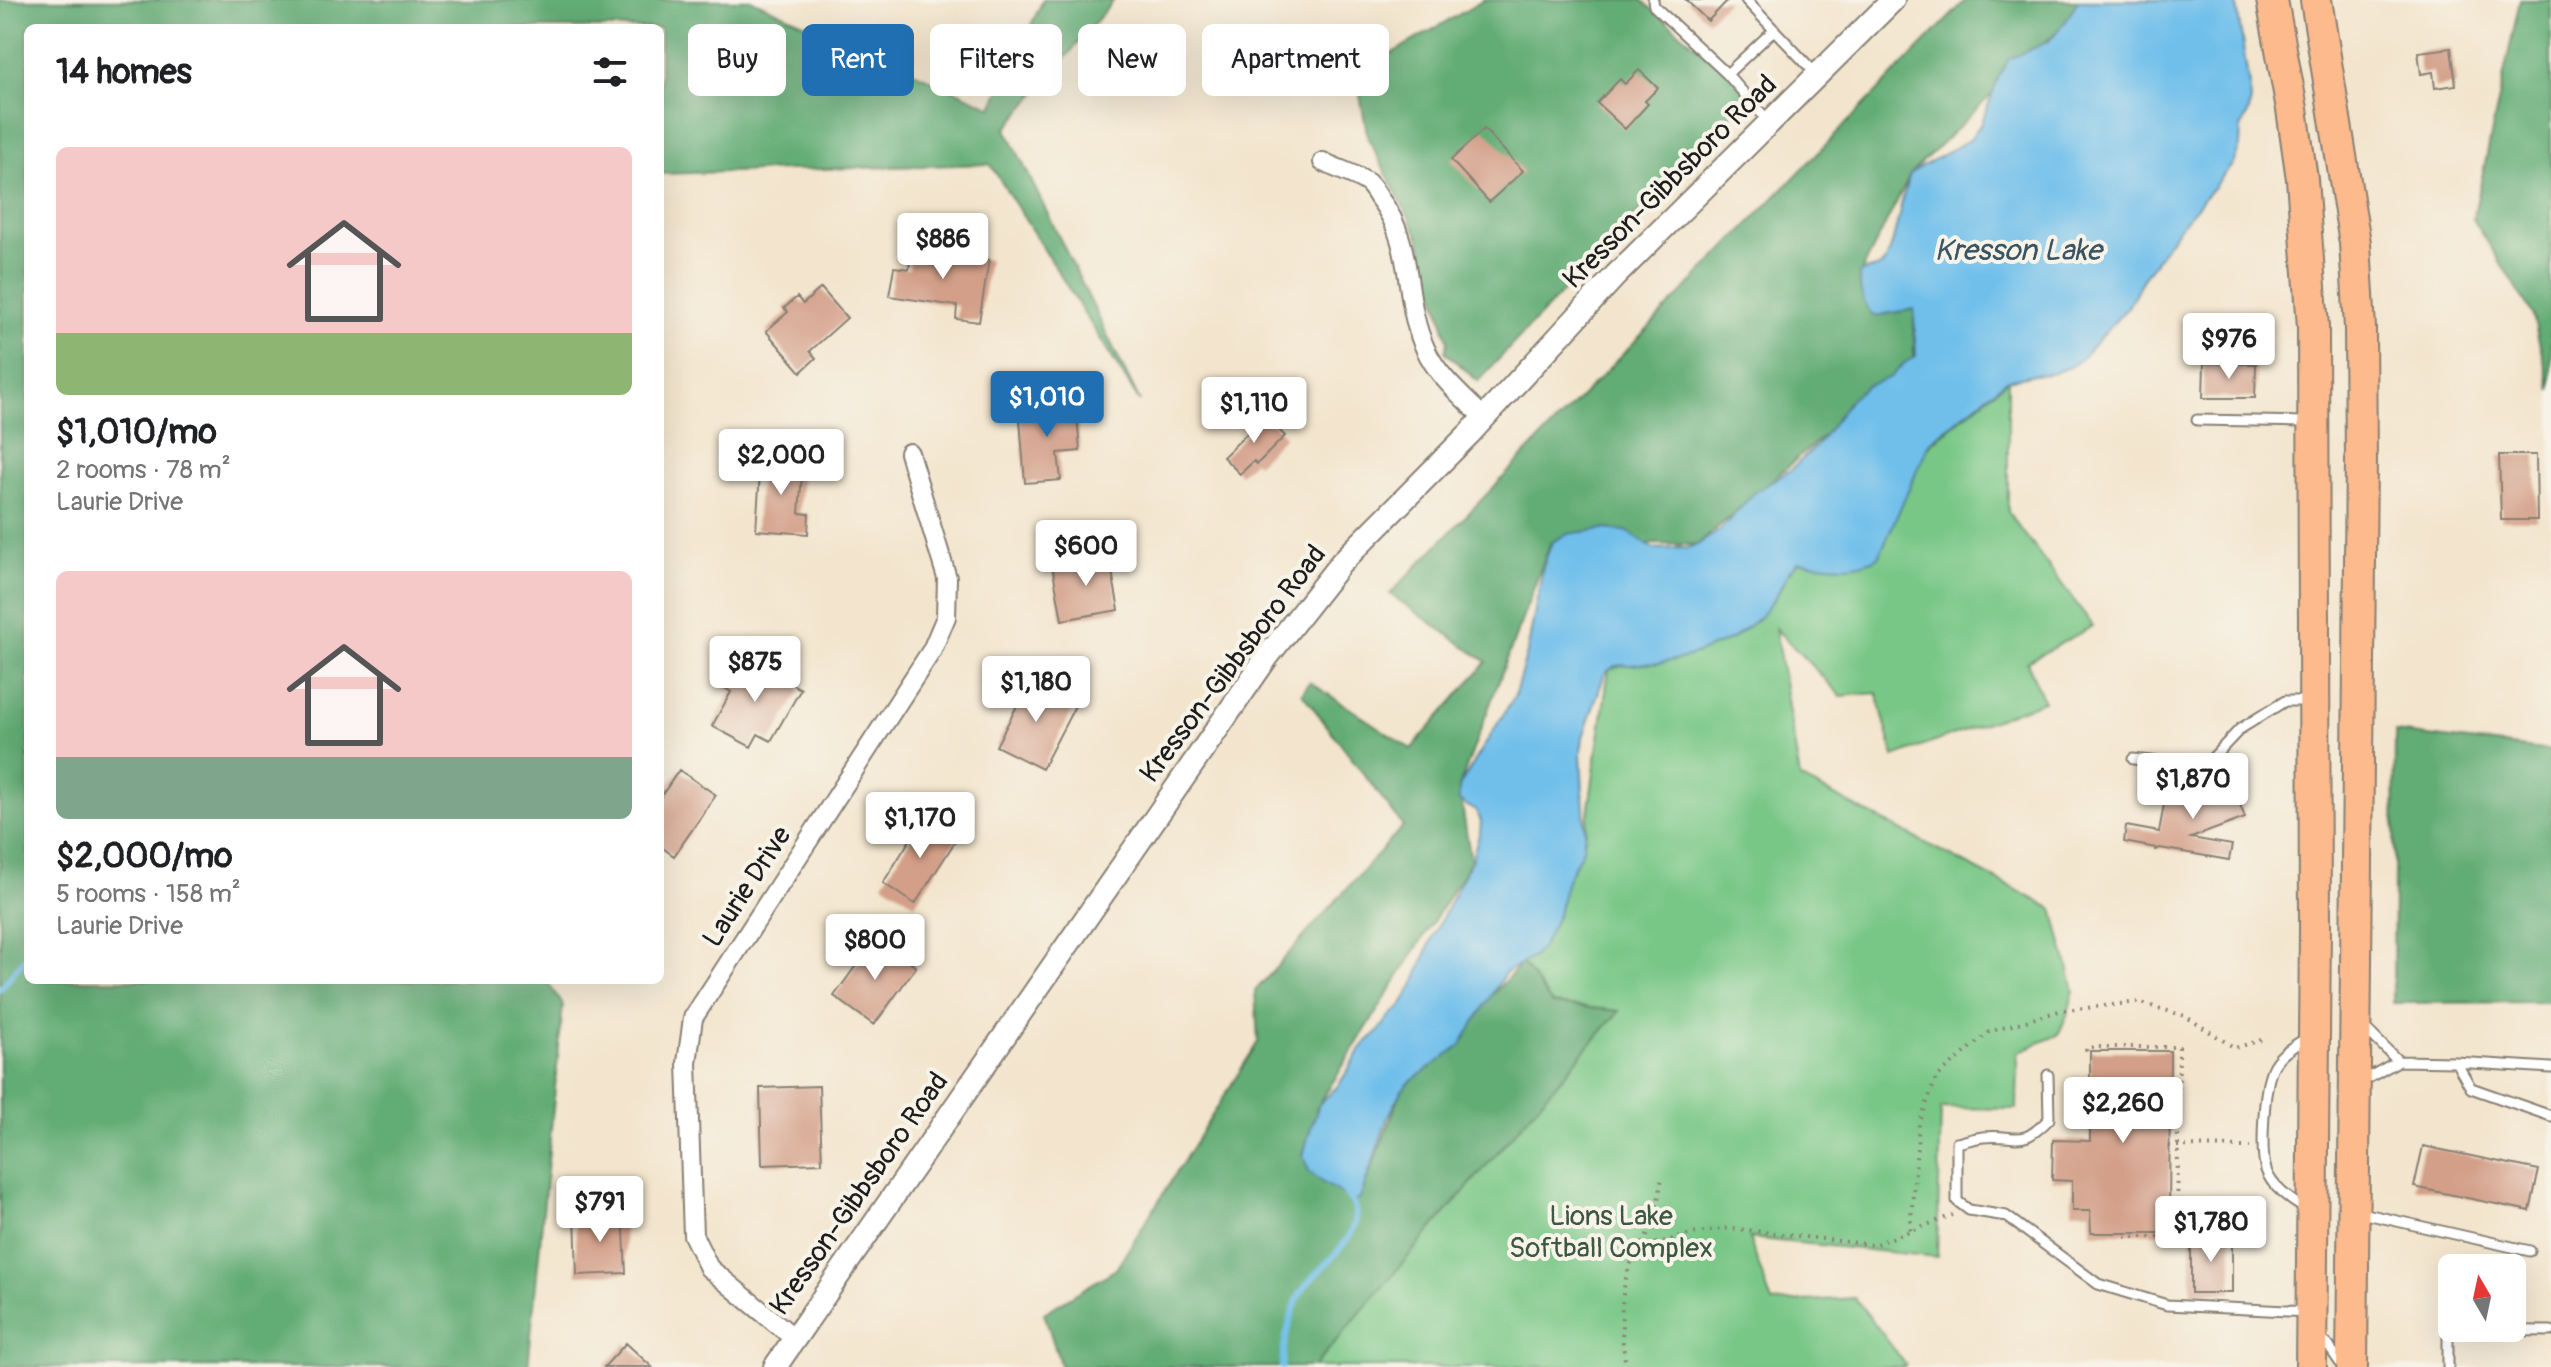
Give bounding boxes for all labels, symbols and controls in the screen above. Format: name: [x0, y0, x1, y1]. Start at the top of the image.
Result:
chip: Buy: [688, 24, 786, 96]
chip: Rent: [802, 24, 914, 96]
chip: Filters: [930, 24, 1062, 96]
chip: New: [1078, 24, 1186, 96]
chip: Apartment: [1202, 24, 1389, 96]
icon: filters: [588, 50, 632, 94]
text: 14 homes: [56, 51, 192, 94]
street label: Kresson-Gibbsboro Road: [1556, 68, 1784, 296]
icon: home: [272, 199, 416, 343]
pin: $886: [896, 213, 990, 281]
text: $886: [915, 223, 971, 255]
water label: Kresson Lake: [1934, 232, 2105, 269]
pin: $976: [2182, 313, 2276, 381]
text: $976: [2201, 323, 2257, 355]
pin: $1,010: [982, 371, 1112, 439]
pin: $1,110: [1189, 377, 1319, 445]
text: $1,010: [1009, 381, 1085, 413]
text: $1,110: [1220, 387, 1288, 419]
text: $1,010/mo: [56, 411, 217, 454]
pin: $2,000: [716, 429, 846, 497]
text: $2,000: [737, 439, 825, 471]
text: 2 rooms · 78 m²: [56, 454, 231, 486]
text: Laurie Drive: [56, 486, 183, 518]
pin: $600: [1039, 520, 1133, 588]
text: $600: [1054, 530, 1118, 562]
street label: Kresson-Gibbsboro Road: [1132, 538, 1334, 790]
icon: home: [272, 623, 416, 767]
pin: $875: [708, 636, 802, 704]
text: $875: [727, 646, 783, 678]
pin: $1,180: [971, 656, 1101, 724]
text: $1,180: [1000, 666, 1072, 698]
pin: $1,870: [2128, 753, 2258, 821]
text: $1,870: [2155, 763, 2231, 795]
pin: $1,170: [855, 792, 985, 860]
text: $1,170: [884, 802, 956, 834]
street label: Laurie Drive: [695, 820, 799, 954]
text: $2,000/mo: [56, 835, 232, 878]
text: 5 rooms · 158 m²: [56, 878, 241, 910]
text: Laurie Drive: [56, 910, 183, 942]
pin: $800: [828, 914, 922, 982]
text: $800: [844, 924, 906, 956]
street label: Kresson-Gibbsboro Road: [762, 1066, 956, 1322]
pin: $2,260: [2058, 1077, 2188, 1145]
text: $2,260: [2082, 1087, 2164, 1119]
pin: $791: [553, 1176, 647, 1244]
text: $791: [574, 1186, 626, 1218]
pin: $1,780: [2146, 1196, 2276, 1264]
park label: Lions Lake Softball Complex: [1509, 1199, 1713, 1266]
text: $1,780: [2173, 1206, 2249, 1238]
north arrow: [2438, 1254, 2526, 1342]
map controls: [2438, 1254, 2526, 1342]

